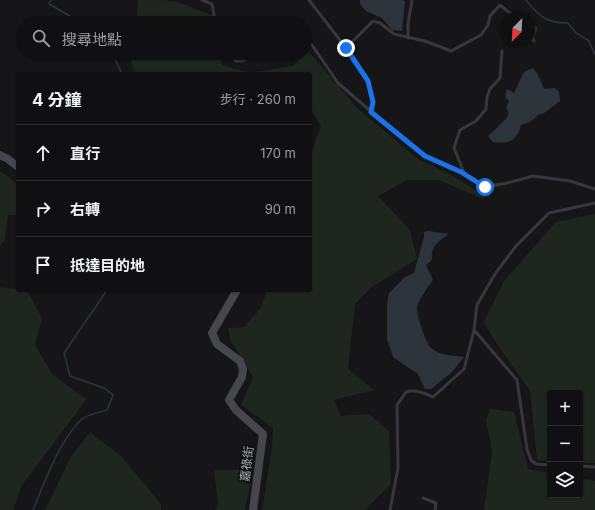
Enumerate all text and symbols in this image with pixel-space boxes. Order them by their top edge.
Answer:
north arrow [499,12,535,48]
search box [16,16,312,60]
icon: search [30,27,52,49]
text: 搜尋地點 [62,30,122,49]
route end [337,39,355,57]
text: 4 分鐘 [32,90,82,110]
text: 步行 · 260 m [220,91,296,107]
icon: ahead [32,142,54,164]
text: 直行 [70,144,100,163]
text: 170 m [260,145,296,161]
route start [476,178,494,196]
icon: right [32,198,54,220]
text: 右轉 [70,200,100,219]
text: 90 m [265,201,296,217]
icon: arrive [32,254,54,276]
text: 抵達目的地 [70,256,145,275]
map controls [547,390,583,498]
button: + [547,390,583,426]
button: − [547,426,583,462]
street label: 嘉祿街 [237,445,256,483]
button: layers [547,462,583,498]

